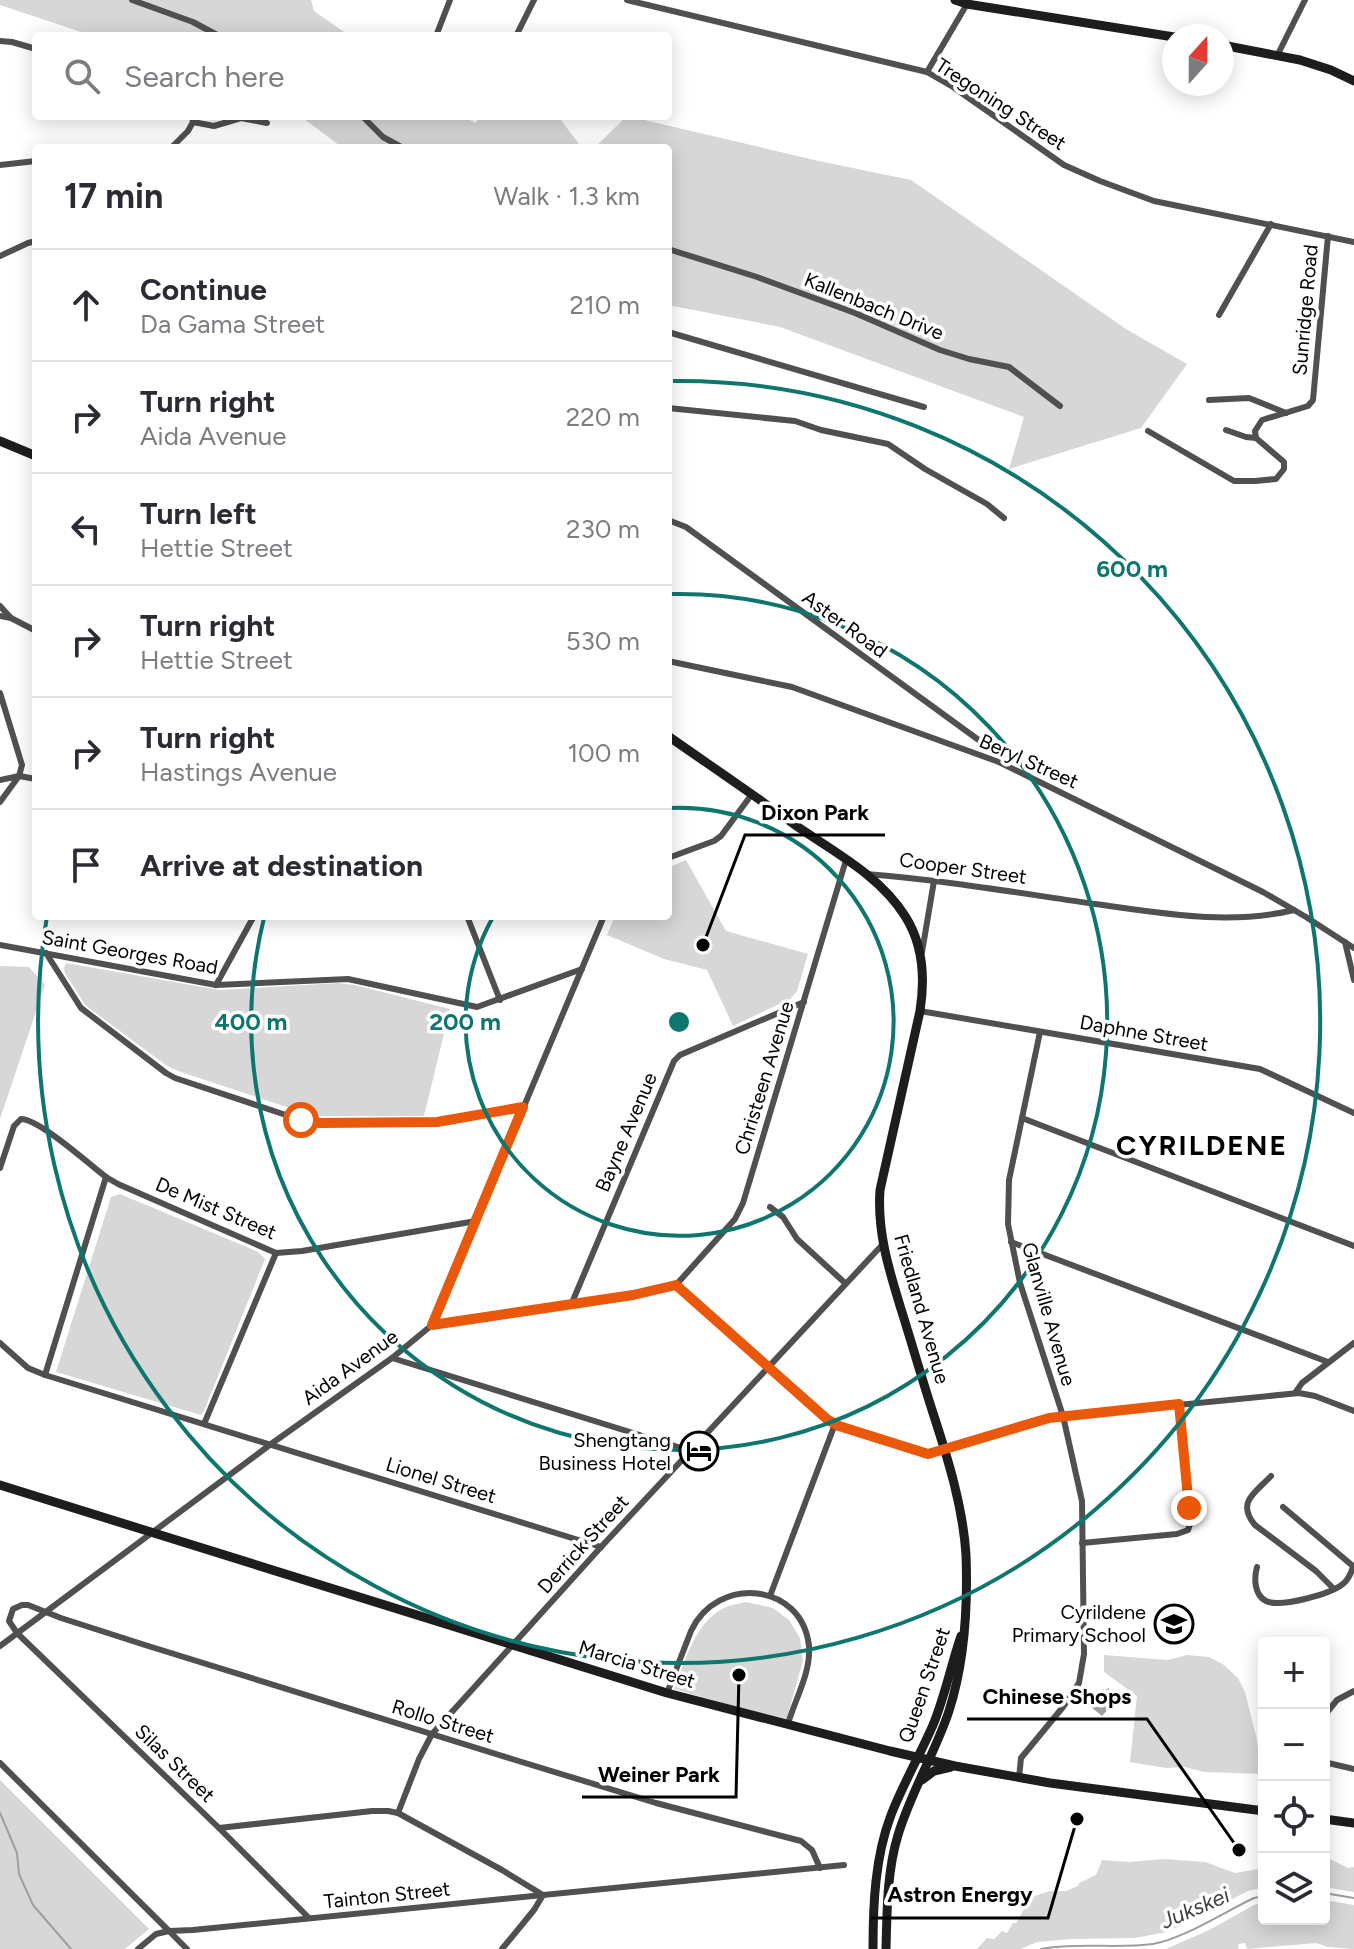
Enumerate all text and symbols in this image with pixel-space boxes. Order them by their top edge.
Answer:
north arrow [1162,24,1234,96]
search box [32,32,672,120]
street label: Tregoning Street [931,53,1071,155]
icon: search [60,54,104,98]
text: Search here [124,58,284,95]
text: 17 min [64,176,163,217]
text: Walk · 1.3 km [494,180,640,212]
street label: Sunridge Road [1287,244,1323,376]
street label: Kallenbach Drive [801,267,947,345]
text: Continue [140,271,267,308]
icon: ahead [64,283,108,327]
text: 210 m [570,289,640,321]
text: Da Gama Street [140,308,325,340]
text: Turn right [140,383,275,420]
icon: right [64,395,108,439]
text: 220 m [566,401,640,433]
text: Aida Avenue [140,420,286,452]
text: Turn left [140,495,257,532]
icon: left [64,507,108,551]
text: 230 m [566,513,640,545]
text: Hettie Street [140,532,293,564]
text: 600 m [1096,554,1168,583]
street label: Aster Road [798,585,892,663]
text: Turn right [140,607,275,644]
icon: right [64,619,108,663]
text: 530 m [566,625,640,657]
text: Hettie Street [140,644,293,676]
text: Turn right [140,719,275,756]
street label: Beryl Street [976,729,1082,793]
icon: right [64,731,108,775]
text: 100 m [567,737,640,769]
text: Hastings Avenue [140,756,337,788]
callout: Dixon Park [745,789,885,835]
text: Dixon Park [761,799,869,826]
icon: arrive [64,843,108,887]
text: Arrive at destination [140,847,423,884]
street label: Cooper Street [898,847,1028,889]
street label: Saint Georges Road [40,925,220,979]
street label: Christeen Avenue [729,998,799,1158]
text: 400 m [215,1007,287,1036]
text: 200 m [429,1007,501,1036]
centre of rings [665,1008,693,1036]
street label: Daphne Street [1078,1010,1210,1056]
street label: Bayne Avenue [590,1069,662,1195]
route start [283,1102,319,1138]
district label: CYRILDENE [1116,1128,1288,1162]
street label: De Mist Street [152,1172,280,1244]
street label: Friedland Avenue [889,1231,955,1387]
street label: Glanville Avenue [1017,1239,1081,1389]
street label: Aida Avenue [297,1324,403,1410]
place label: Shengtang Business Hotel [539,1428,671,1475]
hotel icon: Shengtang Business Hotel [678,1430,720,1472]
street label: Lionel Street [383,1452,499,1508]
street label: Derrick Street [532,1490,634,1598]
route end [1171,1490,1207,1526]
place label: Cyrildene Primary School [1012,1600,1146,1647]
school or university icon: Cyrildene Primary School [1153,1603,1195,1645]
street label: Queen Street [893,1624,955,1746]
street label: Marcia Street [576,1635,698,1693]
map controls [1258,1637,1330,1925]
button: + [1258,1637,1330,1709]
callout: Chinese Shops [967,1673,1147,1719]
text: Chinese Shops [983,1683,1131,1710]
street label: Rollo Street [389,1694,497,1748]
button: − [1258,1709,1330,1781]
street label: Silas Street [130,1719,220,1807]
callout: Weiner Park [582,1751,736,1797]
text: Weiner Park [598,1761,720,1788]
button: locate [1258,1781,1330,1853]
button: layers [1258,1853,1330,1925]
callout: Astron Energy [871,1872,1048,1918]
street label: Tainton Street [323,1876,451,1914]
text: Astron Energy [887,1881,1033,1908]
water label: Jukskei [1156,1881,1234,1935]

